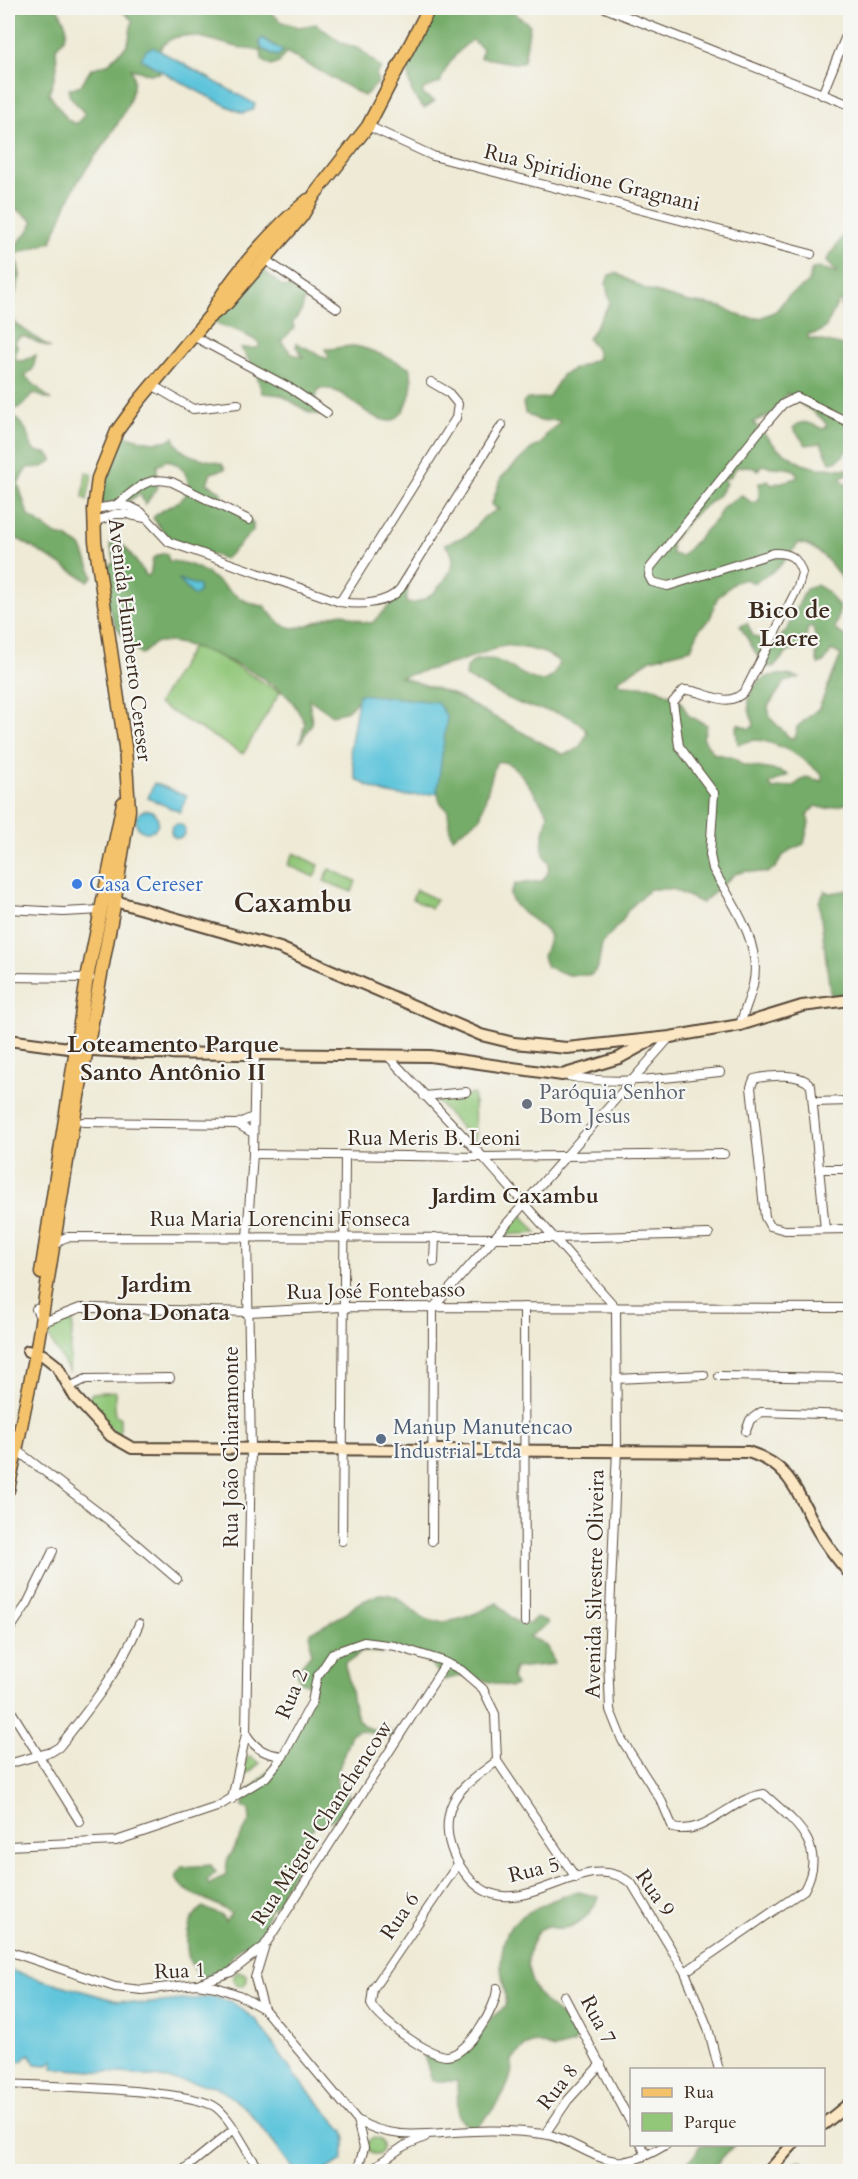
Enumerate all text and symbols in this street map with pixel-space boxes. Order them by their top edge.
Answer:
street label: Rua Spiridione Gragnani [481,137,703,219]
street label: Avenida Humberto Cereser [101,517,159,764]
district label: Bico de Lacre [748,594,830,655]
place label: Casa Cereser [89,870,203,899]
marker: Casa Cereser [70,877,84,891]
district label: Caxambu [234,885,352,922]
district label: Loteamento Parque Santo Antônio II [67,1028,279,1089]
place label: Paróquia Senhor Bom Jesus [539,1078,686,1131]
marker: Paróquia Senhor Bom Jesus [520,1097,534,1111]
street label: Rua Meris B. Leoni [347,1124,521,1153]
district label: Jardim Caxambu [428,1181,599,1211]
street label: Rua Maria Lorencini Fonseca [150,1205,410,1234]
district label: Jardim Dona Donata [82,1268,230,1329]
street label: Rua José Fontebasso [286,1275,466,1307]
street label: Rua João Chiaramonte [217,1346,246,1548]
place label: Manup Manutencao Industrial Ltda [393,1413,573,1466]
marker: Manup Manutencao Industrial Ltda [374,1432,388,1446]
street label: Avenida Silvestre Oliveira [578,1469,612,1699]
street label: Rua 2 [269,1664,316,1723]
street label: Rua Miguel Chanchencow [245,1715,399,1931]
street label: Rua 5 [505,1850,563,1890]
street label: Rua 9 [628,1864,682,1923]
street label: Rua 6 [374,1887,426,1945]
street label: Rua 1 [154,1956,206,1986]
street label: Rua 7 [573,1990,623,2050]
street label: Rua 8 [531,2058,585,2116]
legend [630,2068,825,2146]
text: Rua [684,2080,714,2105]
text: Parque [684,2110,737,2135]

